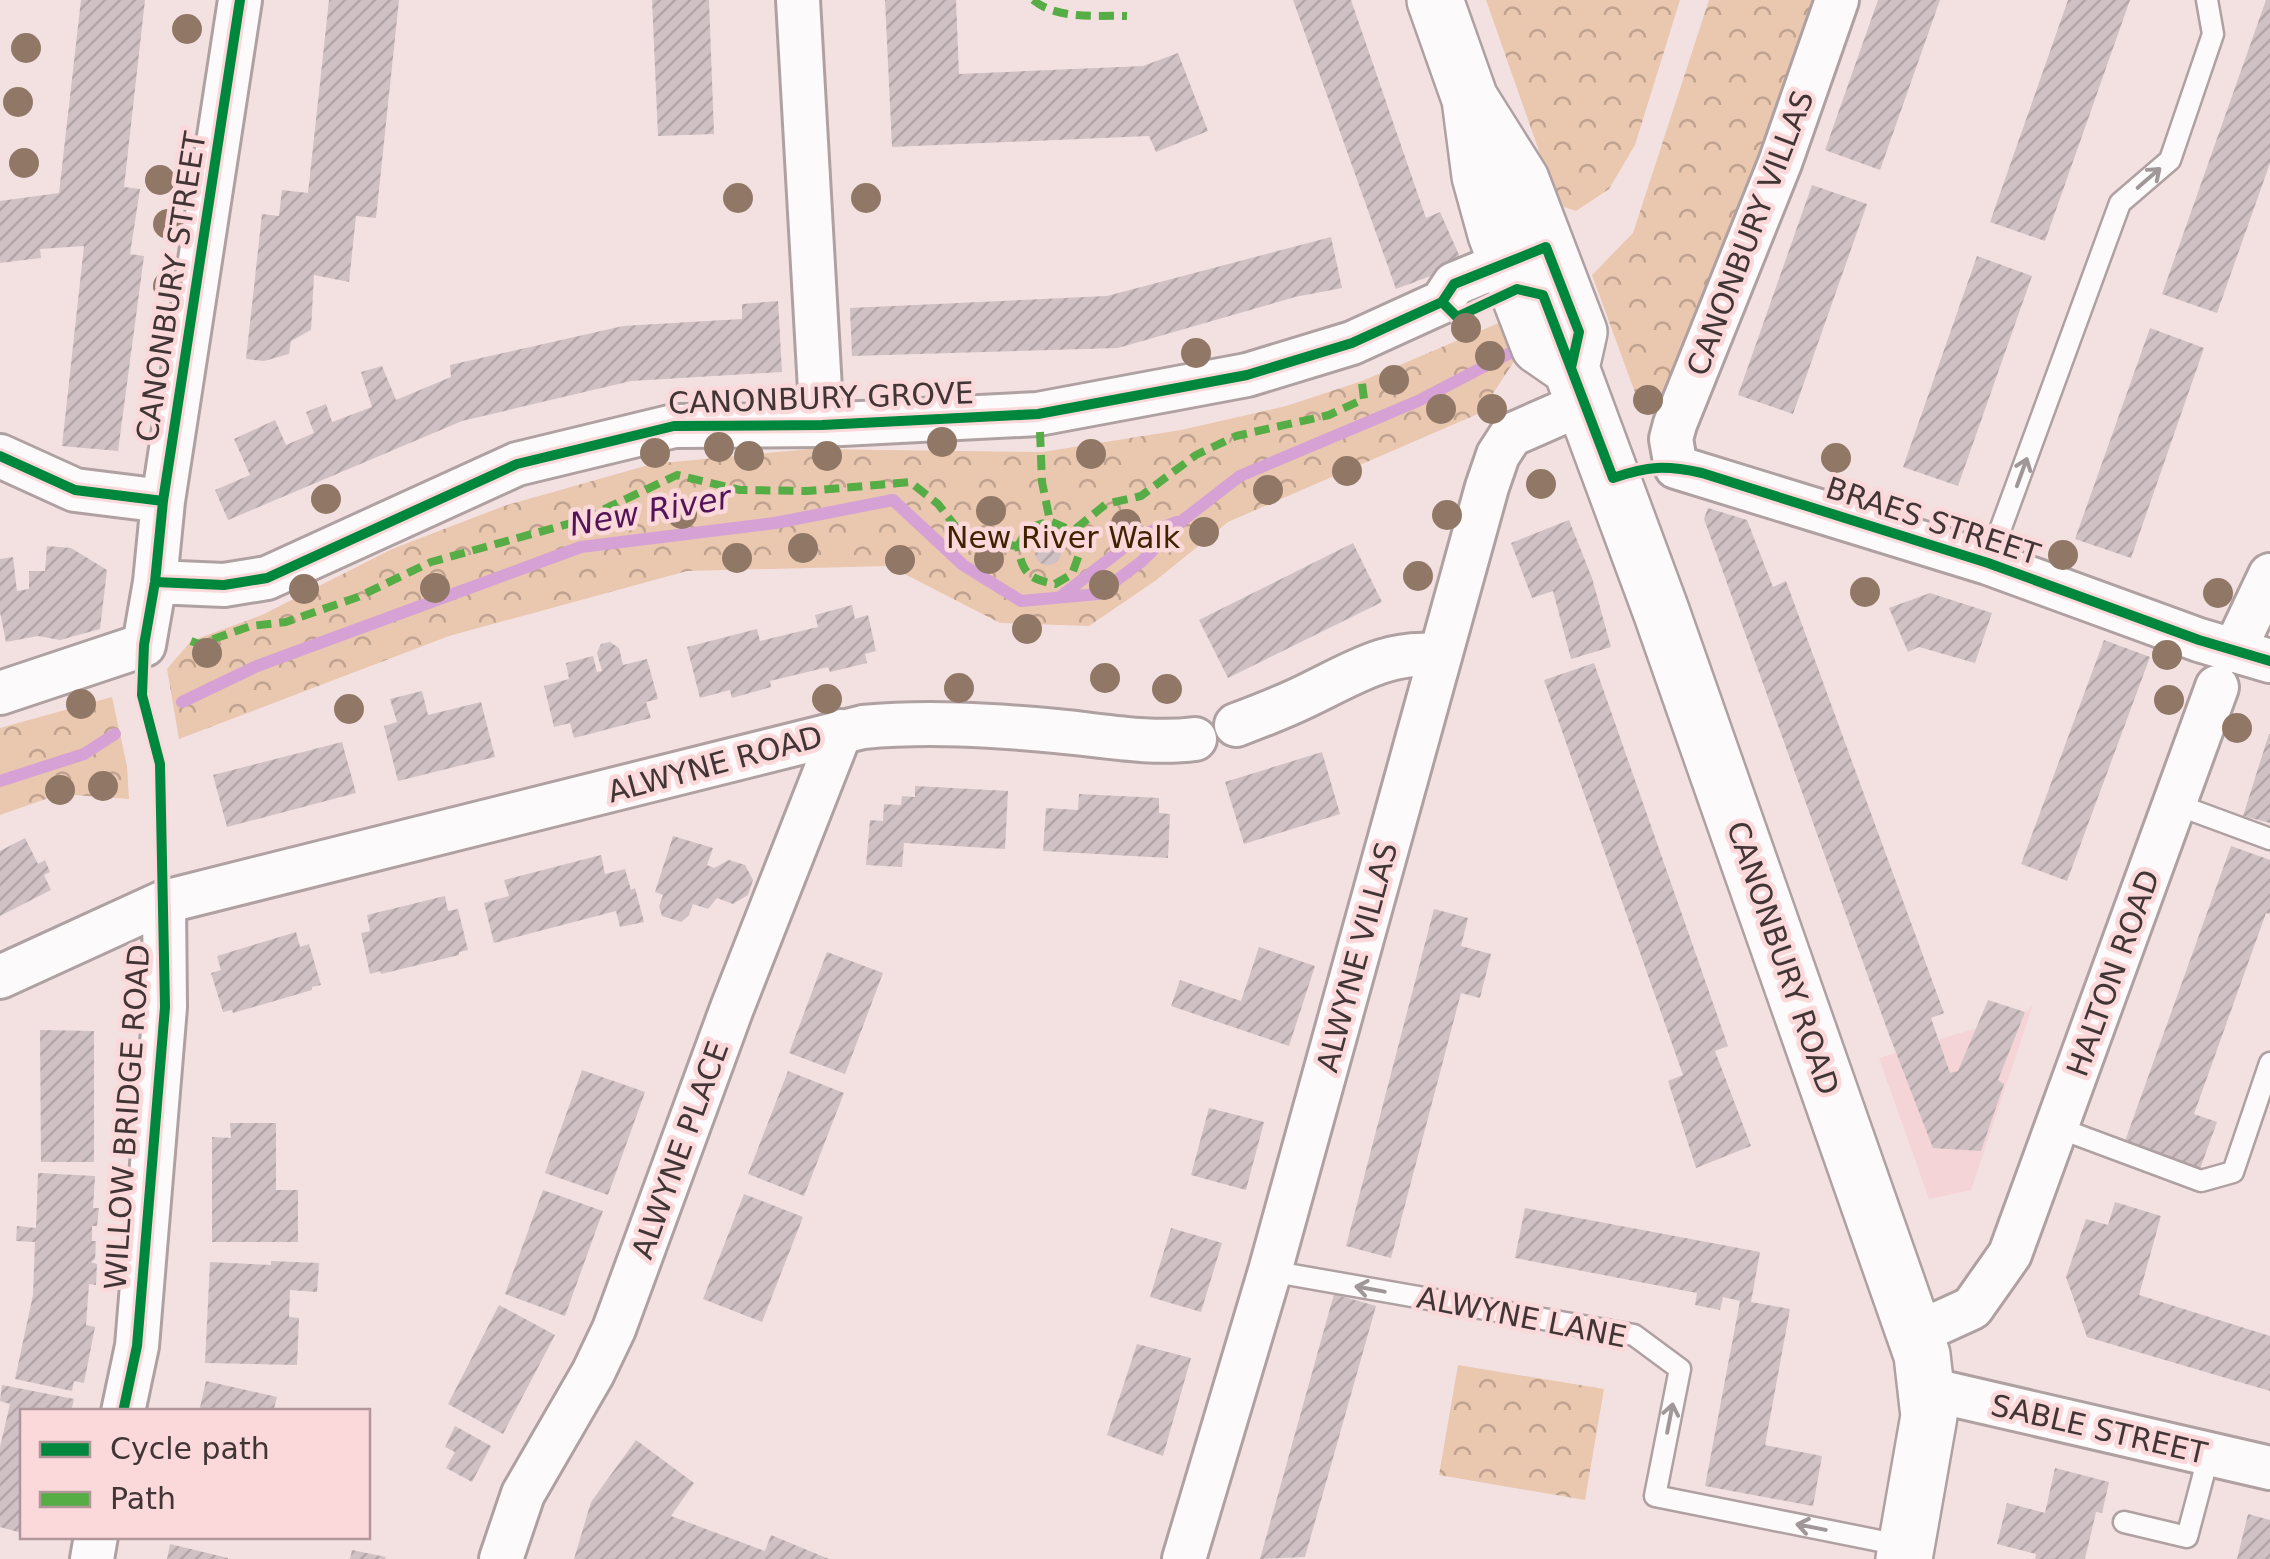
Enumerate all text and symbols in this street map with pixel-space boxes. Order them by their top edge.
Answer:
street label: CANONBURY VILLAS [1679,86,1821,380]
street label: CANONBURY STREET [129,129,213,445]
one-way arrow [2136,166,2161,189]
street label: CANONBURY GROVE [668,375,974,421]
one-way arrow [2014,457,2032,488]
street label: BRAES STREET [1822,470,2045,572]
water label: New River [567,478,735,544]
park label: New River Walk [946,520,1181,555]
street label: ALWYNE ROAD [604,719,826,809]
street label: CANONBURY ROAD [1720,817,1846,1099]
street label: ALWYNE VILLAS [1309,838,1405,1076]
street label: HALTON ROAD [2059,865,2167,1081]
street label: WILLOW BRIDGE ROAD [97,943,157,1291]
street label: ALWYNE PLACE [624,1037,736,1263]
one-way arrow [1354,1279,1387,1298]
street label: ALWYNE LANE [1414,1280,1630,1354]
street label: SABLE STREET [1988,1387,2211,1471]
one-way arrow [1662,1402,1681,1434]
legend [20,1409,370,1539]
text: Cycle path [110,1431,270,1466]
text: Path [110,1481,176,1516]
one-way arrow [1796,1517,1828,1536]

